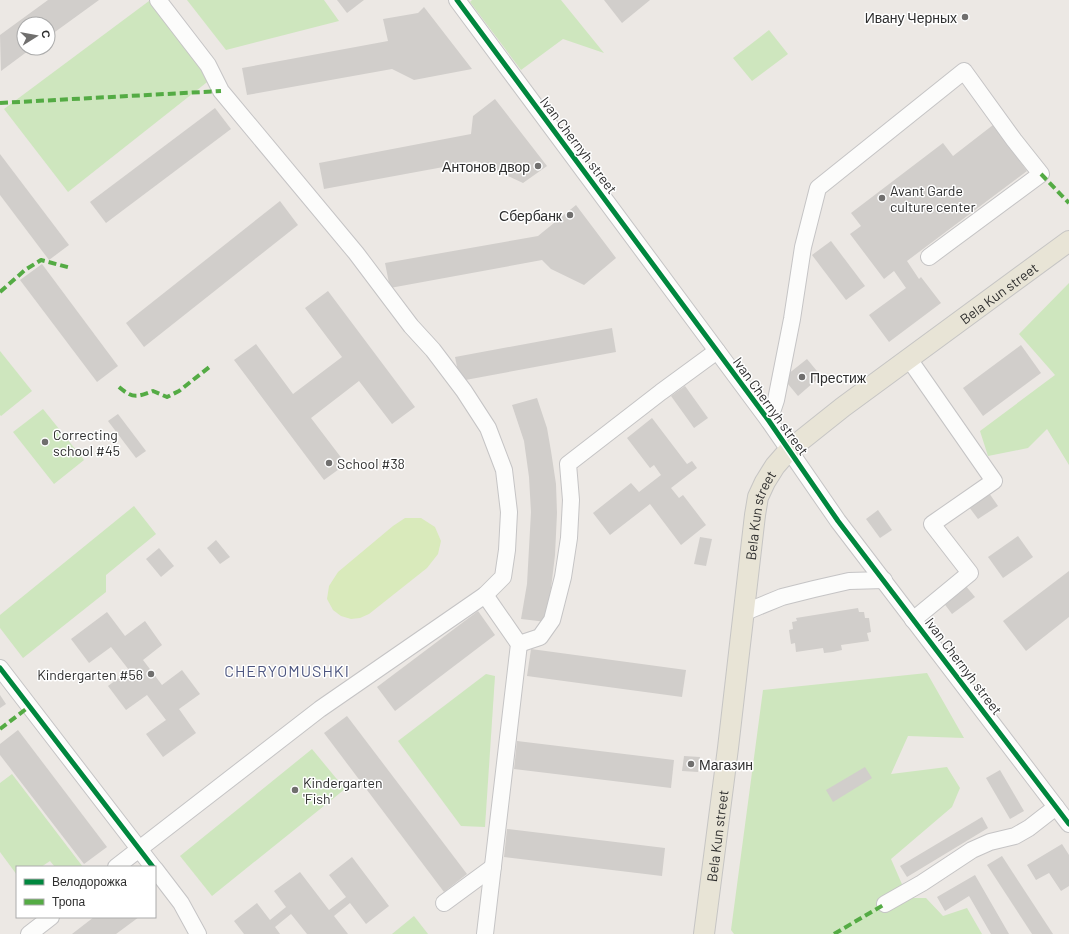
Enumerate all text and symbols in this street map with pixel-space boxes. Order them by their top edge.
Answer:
place label: Ивану Черных [865,9,957,26]
marker: Ивану Черных [960,12,970,22]
north arrow [16,16,56,56]
text: С [39,29,53,39]
street label: Ivan Chernyh street [537,93,621,197]
place label: Антонов двор [442,158,530,175]
marker: Антонов двор [533,161,543,171]
place label: Avant Garde culture center [890,182,976,215]
marker: Avant Garde culture center [877,193,887,203]
place label: Сбербанк [499,207,563,224]
marker: Сбербанк [565,210,575,220]
street label: Bela Kun street [956,258,1041,327]
street label: Ivan Chernyh street [730,354,812,458]
place label: Престиж [810,369,867,386]
marker: Престиж [797,372,807,382]
place label: Correcting school #45 [53,426,120,459]
marker: Correcting school #45 [40,437,50,447]
place label: School #38 [337,455,405,472]
marker: School #38 [324,458,334,468]
street label: Bela Kun street [741,467,779,561]
street label: Ivan Chernyh street [922,614,1006,718]
district label: CHERYOMUSHKI [224,661,350,680]
place label: Kindergarten #56 [37,666,143,683]
marker: Kindergarten #56 [146,669,156,679]
place label: Магазин [699,756,753,773]
marker: Магазин [686,759,696,769]
place label: Kindergarten 'Fish' [303,774,382,807]
marker: Kindergarten 'Fish' [290,785,300,795]
street label: Bela Kun street [702,789,731,883]
legend [16,866,156,918]
text: Велодорожка [52,874,127,889]
text: Тропа [52,894,86,909]

